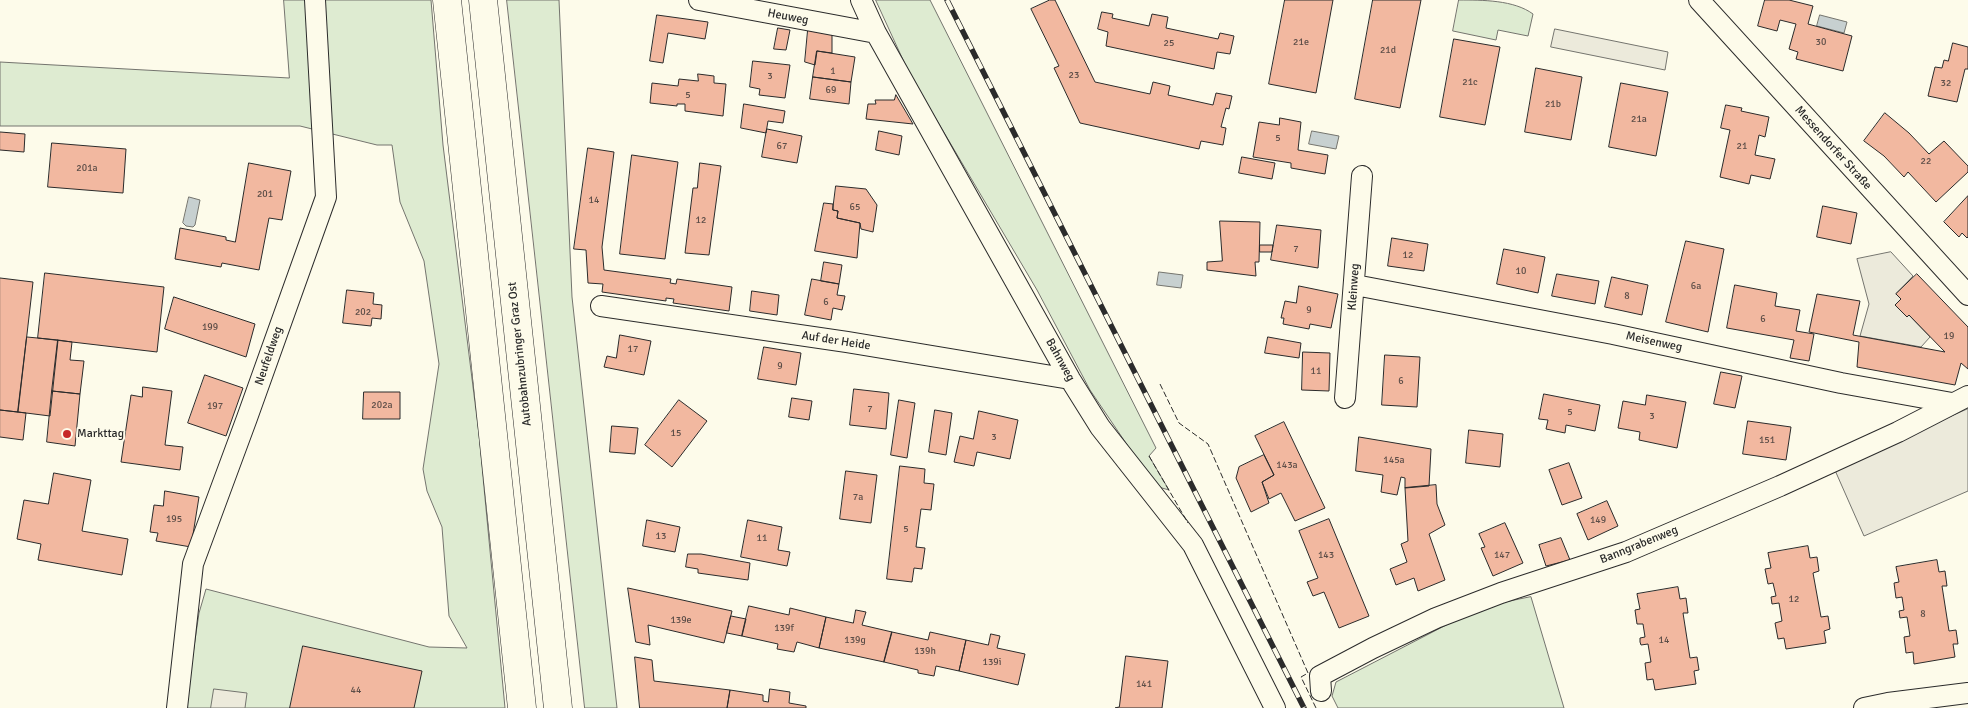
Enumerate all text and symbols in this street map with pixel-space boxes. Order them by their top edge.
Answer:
street label: Heuweg [766,6,810,28]
house number: 21e [1293,36,1309,48]
house number: 30 [1816,36,1826,48]
house number: 25 [1164,37,1174,49]
house number: 21d [1380,44,1396,56]
house number: 1 [830,65,836,77]
house number: 23 [1069,69,1079,81]
house number: 3 [767,70,773,82]
house number: 21c [1462,76,1478,88]
house number: 32 [1941,77,1951,89]
house number: 69 [826,84,836,96]
house number: 5 [685,89,691,101]
house number: 21b [1545,98,1561,110]
street label: Messendorfer Straße [1792,103,1874,193]
house number: 21a [1631,113,1647,125]
house number: 5 [1275,132,1281,144]
house number: 67 [777,140,787,152]
house number: 21 [1737,140,1747,152]
house number: 22 [1921,155,1931,167]
house number: 201a [76,162,98,174]
house number: 201 [257,188,273,200]
house number: 14 [589,194,599,206]
house number: 65 [850,201,860,213]
house number: 12 [696,214,706,226]
house number: 7 [1293,243,1299,255]
house number: 12 [1403,249,1413,261]
street label: Kleinweg [1345,263,1363,311]
house number: 10 [1516,265,1526,277]
house number: 6a [1691,280,1701,292]
street label: Autobahnzubringer Graz Ost [505,281,535,427]
house number: 8 [1624,290,1630,302]
house number: 6 [823,296,829,308]
house number: 9 [1306,304,1312,316]
house number: 202 [355,306,371,318]
house number: 6 [1760,313,1766,325]
house number: 199 [202,321,218,333]
street label: Neufeldweg [252,325,286,387]
street label: Auf der Heide [801,328,871,354]
street label: Meisenweg [1624,329,1684,355]
house number: 19 [1944,330,1954,342]
street label: Bahnweg [1042,336,1078,384]
house number: 17 [628,343,638,355]
house number: 9 [777,360,783,372]
house number: 11 [1311,365,1321,377]
house number: 6 [1398,375,1404,387]
house number: 202a [371,399,393,411]
house number: 197 [207,400,223,412]
house number: 7 [867,403,873,415]
house number: 5 [1567,406,1573,418]
house number: 3 [1649,410,1655,422]
place label: Markttag [77,427,124,441]
house number: 15 [671,427,681,439]
marker: Markttag [61,428,73,440]
house number: 3 [991,431,997,443]
house number: 151 [1759,434,1775,446]
house number: 145a [1383,454,1405,466]
house number: 143a [1276,459,1298,471]
house number: 7a [853,491,863,503]
house number: 195 [166,513,182,525]
house number: 149 [1590,514,1606,526]
house number: 5 [903,523,909,535]
street label: Banngrabenweg [1598,523,1680,567]
house number: 13 [656,530,666,542]
house number: 11 [757,532,767,544]
house number: 143 [1318,549,1334,561]
house number: 147 [1494,549,1510,561]
house number: 12 [1789,593,1799,605]
house number: 8 [1920,608,1926,620]
house number: 139e [670,614,692,626]
house number: 139f [774,622,794,634]
house number: 139g [844,634,866,646]
house number: 14 [1659,634,1669,646]
house number: 139h [914,645,936,657]
house number: 139i [983,656,1001,668]
house number: 141 [1136,678,1152,690]
house number: 44 [351,684,361,696]

